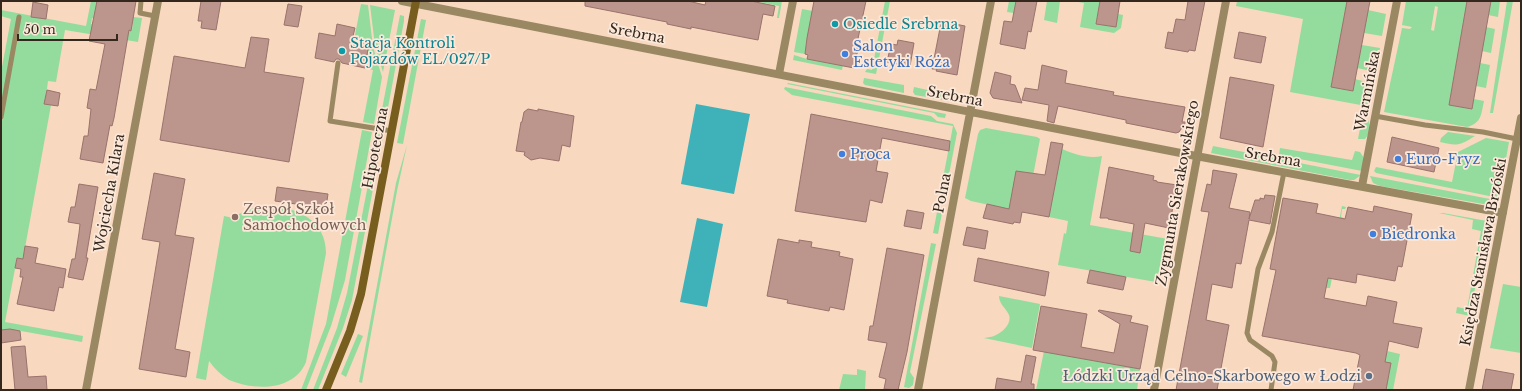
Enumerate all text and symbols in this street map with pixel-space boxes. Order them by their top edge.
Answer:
place label: Osiedle Srebrna [843,15,958,33]
scale bar [18,16,117,42]
street label: Srebrna [607,19,667,47]
marker: Osiedle Srebrna [830,19,840,29]
text: 50 m [24,22,56,37]
place label: Stacja Kontroli Pojazdów EL/027/P [350,34,491,68]
place label: Salon Estetyki Róża [853,37,950,71]
marker: Stacja Kontroli Pojazdów EL/027/P [337,46,347,56]
marker: Salon Estetyki Róża [840,49,850,59]
street label: Warmińska [1350,49,1384,134]
street label: Srebrna [925,82,985,110]
street label: Zygmunta Sierakowskiego [1152,99,1202,287]
street label: Hipoteczna [358,106,392,190]
street label: Wojciecha Kilara [90,132,128,255]
street label: Srebrna [1243,143,1303,171]
place label: Proca [850,145,891,163]
marker: Proca [837,149,847,159]
place label: Euro-Fryz [1406,150,1480,168]
marker: Euro-Fryz [1393,154,1403,164]
street label: Księdza Stanisława Brzóski [1456,156,1510,348]
street label: Polna [929,171,955,215]
place label: Zespół Szkół Samochodowych [243,200,367,234]
marker: Zespół Szkół Samochodowych [230,212,240,222]
place label: Biedronka [1381,225,1456,243]
marker: Biedronka [1368,229,1378,239]
place label: Łódzki Urząd Celno-Skarbowego w Łodzi [1063,367,1361,385]
marker: Łódzki Urząd Celno-Skarbowego w Łodzi [1364,371,1374,381]

